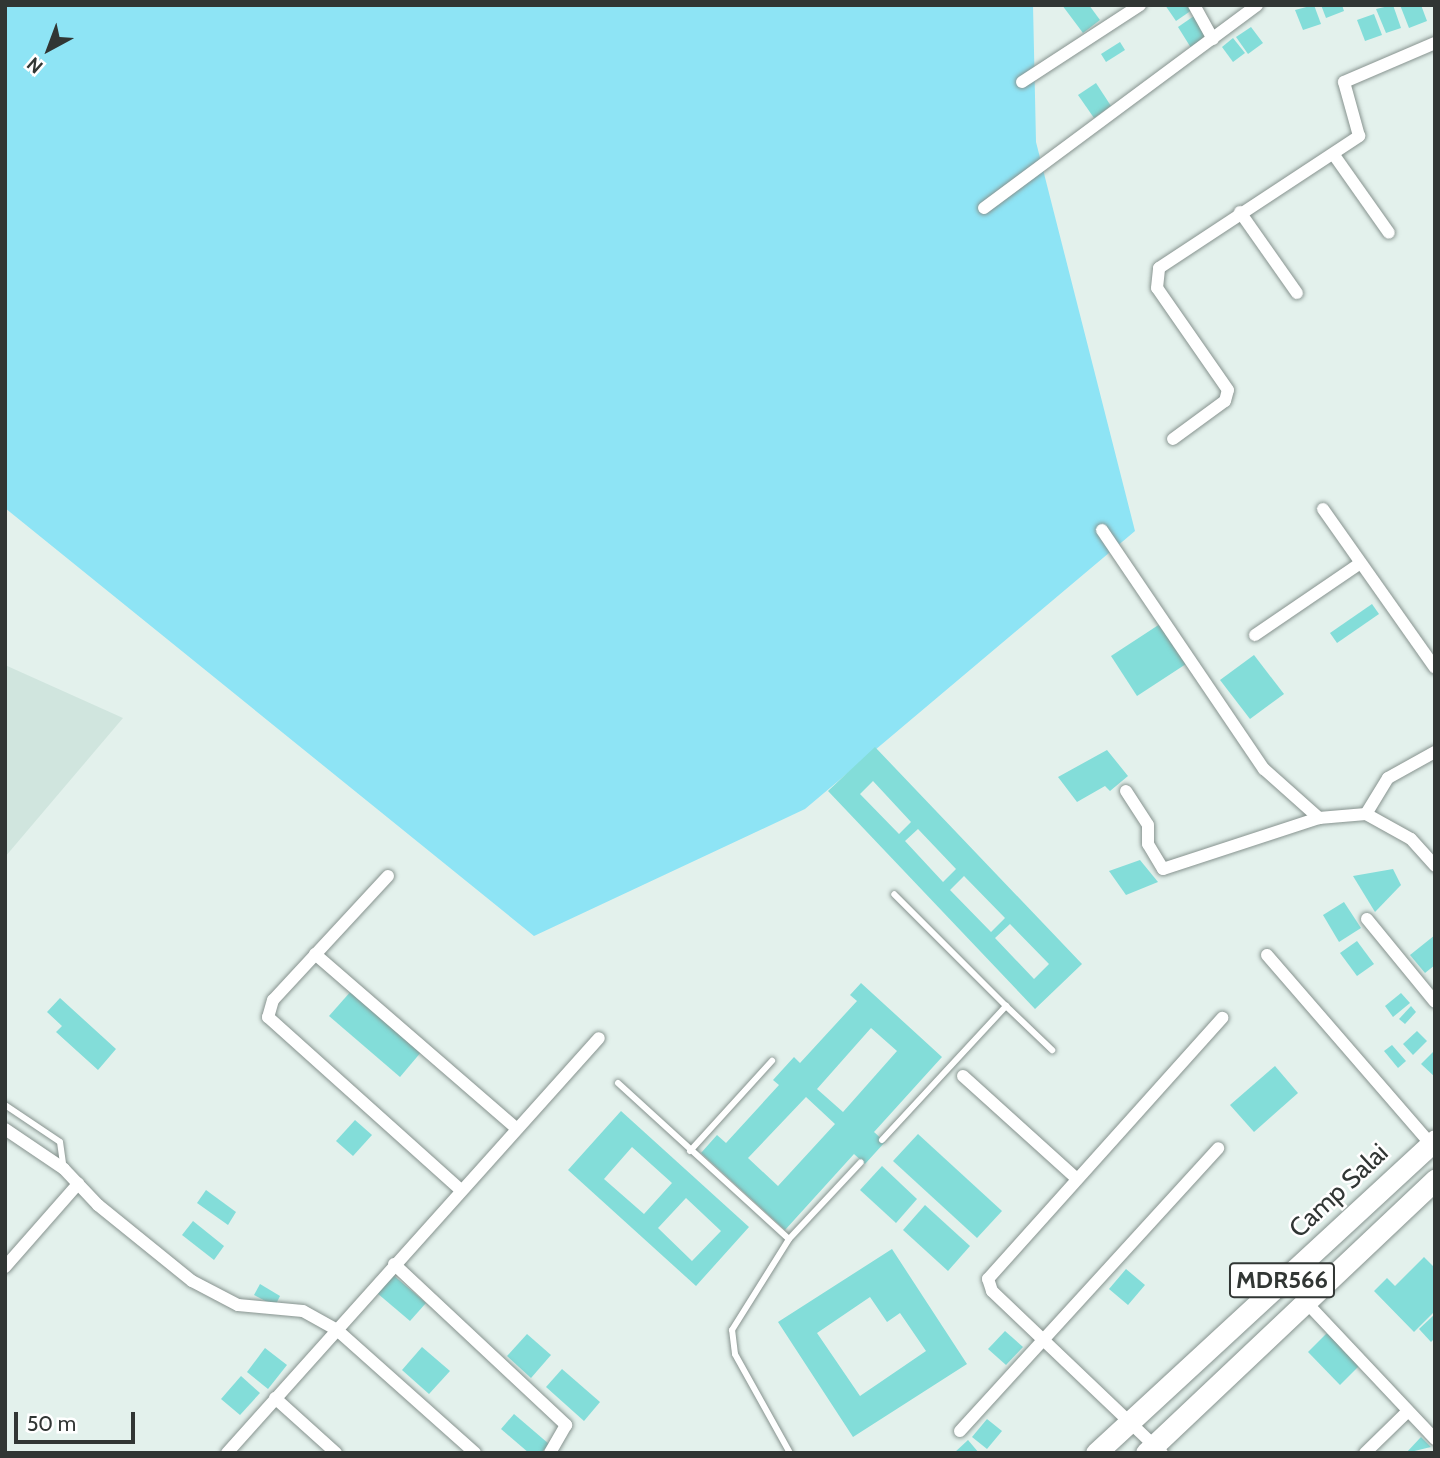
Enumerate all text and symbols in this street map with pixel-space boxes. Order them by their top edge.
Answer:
north arrow [14,14,84,84]
text: N [22,52,48,78]
street label: Camp Salai [1283,1138,1395,1244]
road number: MDR566 [1228,1260,1336,1300]
scale bar [18,1398,138,1442]
text: 50 m [27,1411,76,1436]

